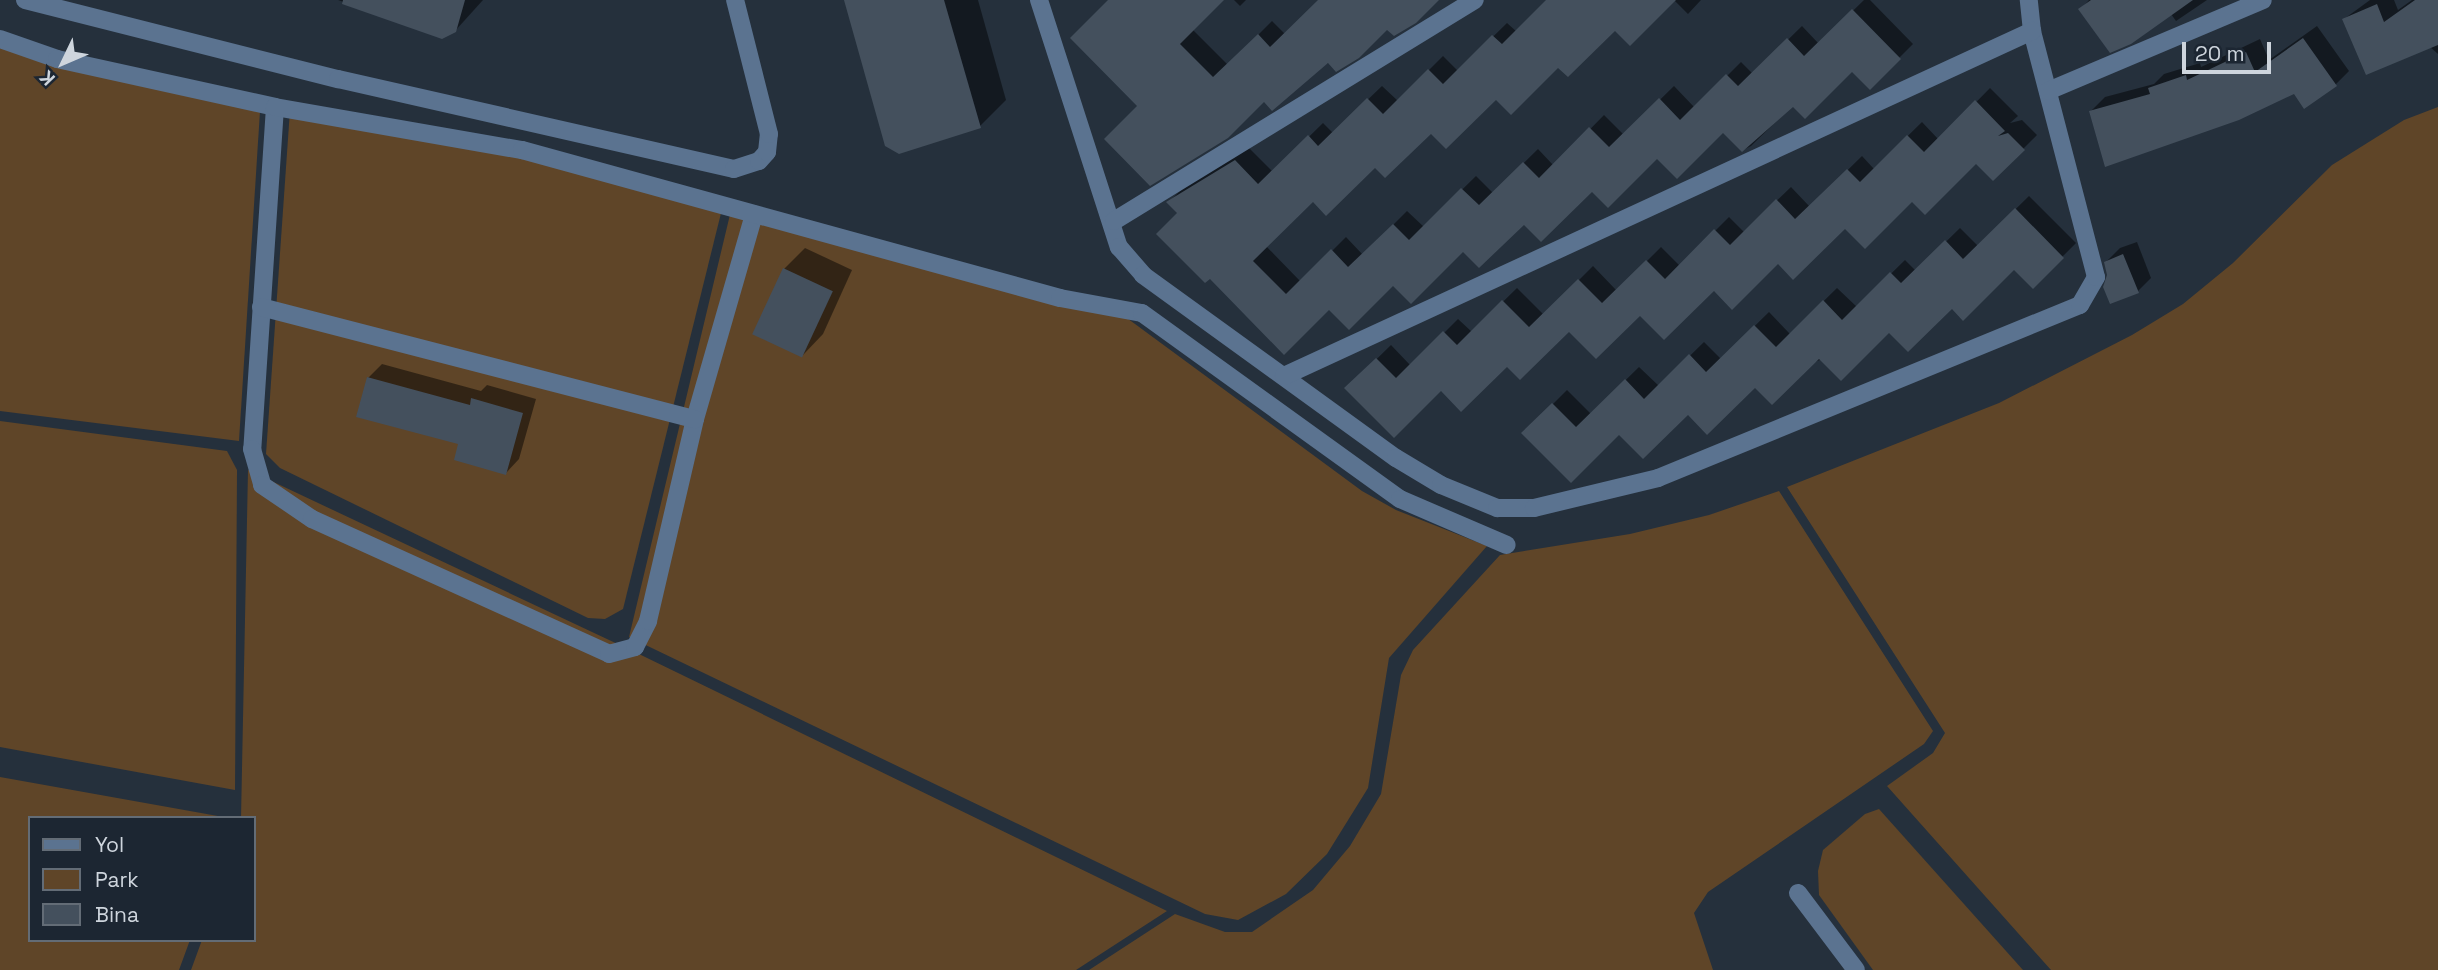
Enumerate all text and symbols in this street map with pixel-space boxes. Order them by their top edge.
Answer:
north arrow [28,28,98,98]
scale bar [2186,28,2275,72]
text: 20 m [2195,40,2245,67]
text: K [34,65,61,91]
legend [28,816,256,942]
text: Yol [95,831,124,858]
text: Park [95,866,139,893]
text: Bina [95,901,139,928]

